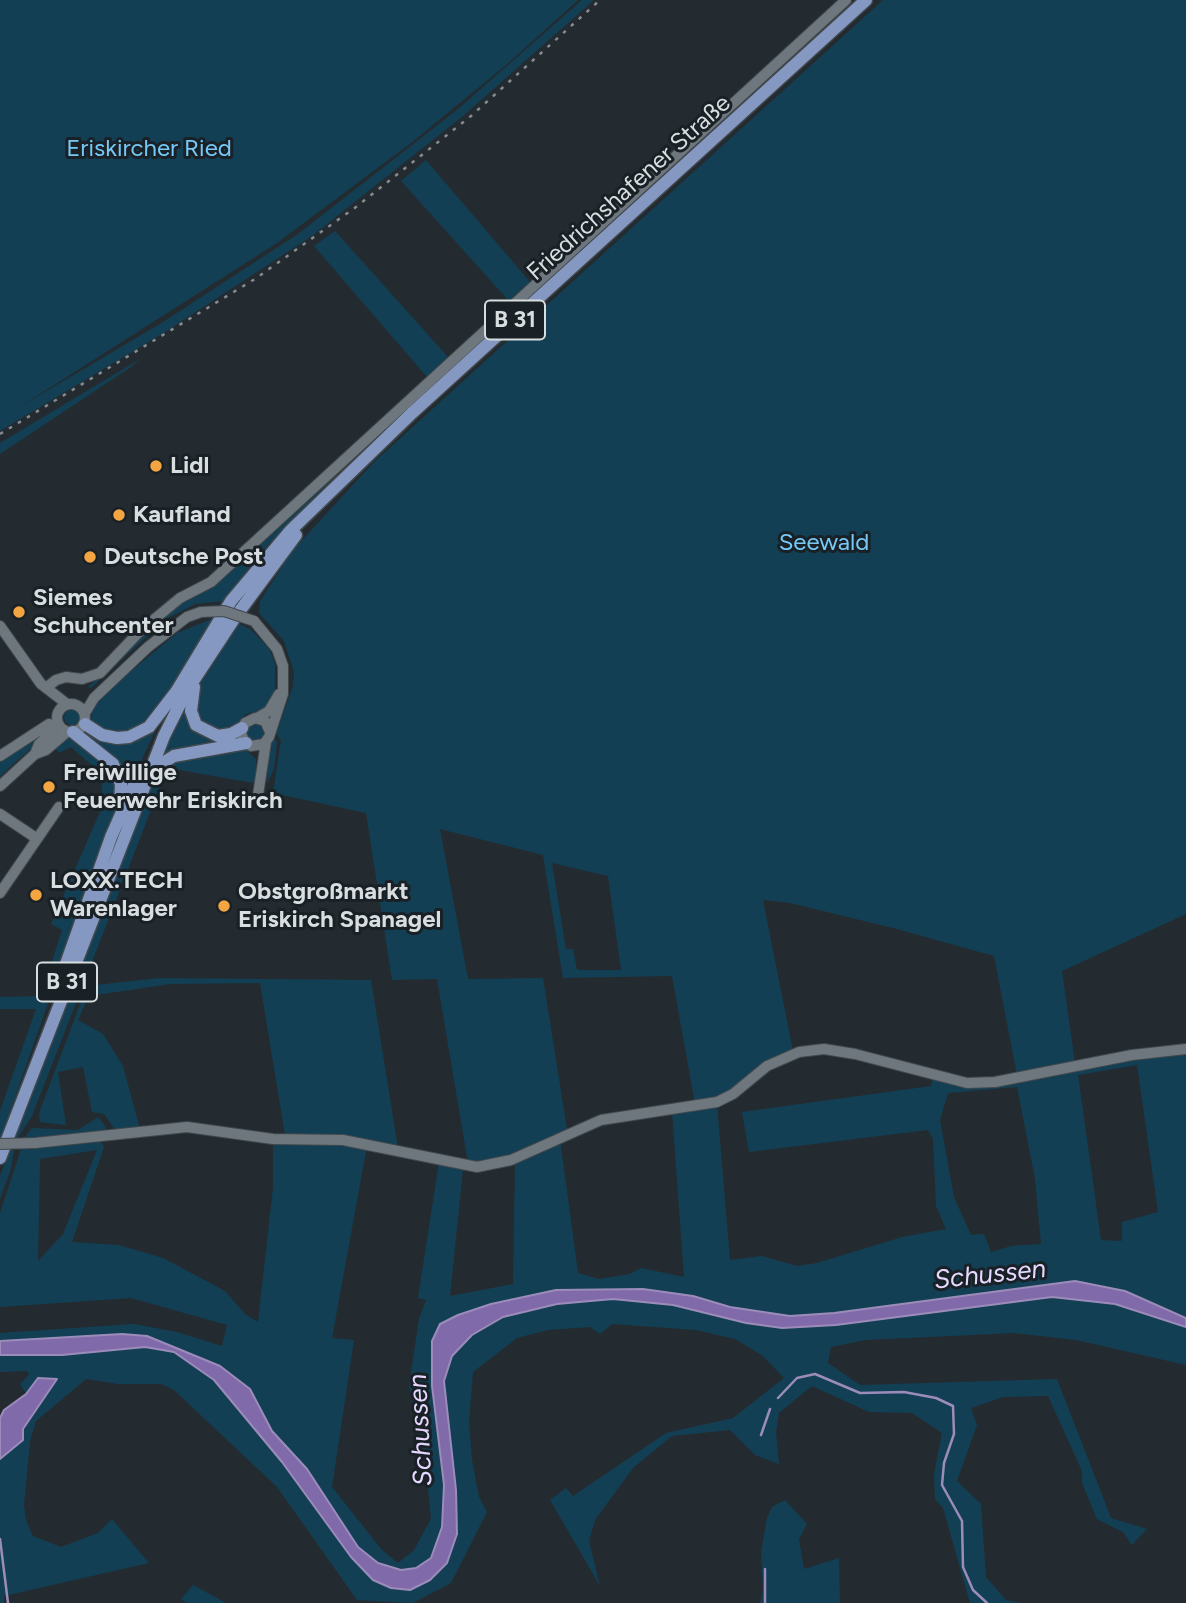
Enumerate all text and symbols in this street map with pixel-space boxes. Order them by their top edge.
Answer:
street label: Friedrichshafener Straße [521,89,737,287]
park label: Eriskircher Ried [66,135,232,163]
road number: B 31 [485,300,545,340]
place label: Lidl [170,452,209,480]
marker: Lidl [148,458,164,474]
place label: Kaufland [133,501,231,529]
marker: Kaufland [111,507,127,523]
park label: Seewald [779,529,869,557]
place label: Deutsche Post [104,543,263,571]
marker: Deutsche Post [82,549,98,565]
place label: Siemes Schuhcenter [33,584,174,640]
marker: Siemes Schuhcenter [11,604,27,620]
place label: Freiwillige Feuerwehr Eriskirch [63,759,283,815]
marker: Freiwillige Feuerwehr Eriskirch [41,779,57,795]
place label: LOXX.TECH Warenlager [50,867,184,923]
place label: Obstgroßmarkt Eriskirch Spanagel [238,878,441,934]
marker: LOXX.TECH Warenlager [28,887,44,903]
marker: Obstgroßmarkt Eriskirch Spanagel [216,898,232,914]
road number: B 31 [37,962,97,1001]
water label: Schussen [933,1254,1047,1296]
water label: Schussen [402,1373,440,1487]

